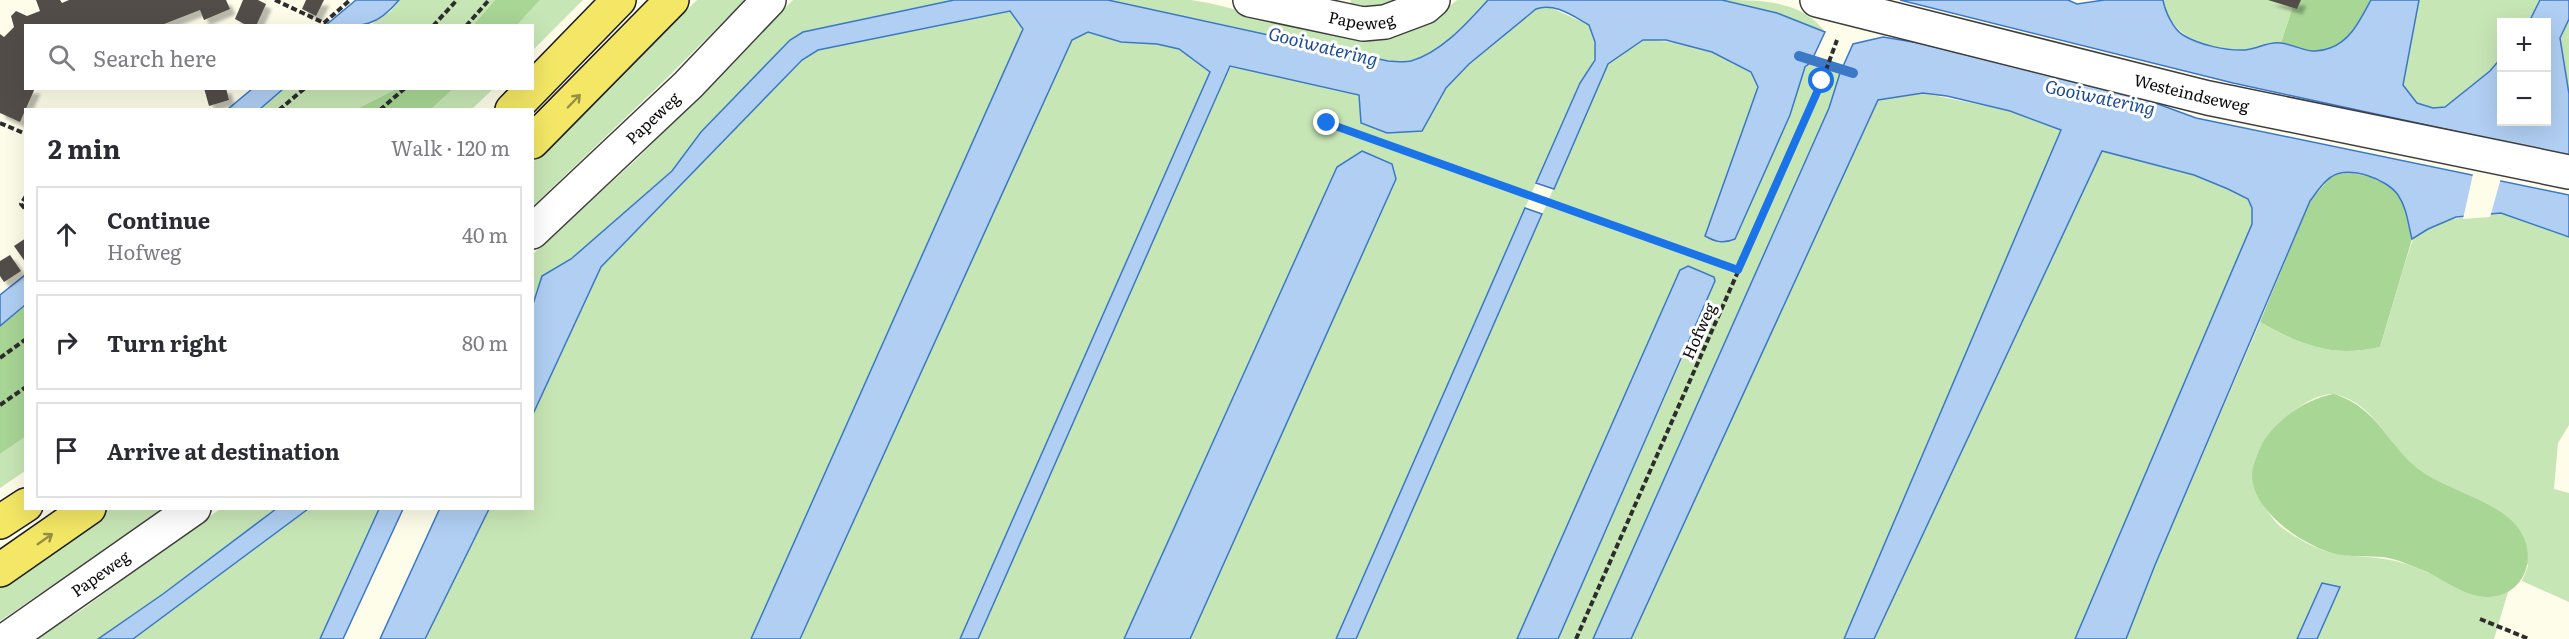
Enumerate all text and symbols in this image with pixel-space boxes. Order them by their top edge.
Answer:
street label: Papeweg [1326,4,1398,35]
map controls [2497,18,2551,126]
button: + [2497,18,2551,72]
water label: Gooiwatering [1266,19,1381,72]
search box [24,24,534,90]
icon: search [45,41,78,74]
text: Search here [93,41,216,74]
route start [1808,67,1834,93]
street label: Westeindseweg [2132,67,2252,117]
water label: Gooiwatering [2043,72,2158,121]
button: − [2497,72,2551,126]
street label: Papeweg [620,86,685,149]
one-way arrow [567,94,582,109]
route end [1313,109,1339,135]
text: 2 min [48,128,121,167]
text: Walk · 120 m [391,132,510,162]
text: Continue [107,203,210,236]
icon: ahead [50,218,83,251]
text: 40 m [462,219,508,249]
text: Hofweg [107,236,181,266]
street label: Hofweg [1675,298,1721,363]
icon: right [50,326,83,359]
text: Turn right [107,326,227,359]
text: 80 m [462,327,508,357]
icon: arrive [50,434,83,467]
text: Arrive at destination [107,434,340,467]
one-way arrow [36,533,52,545]
street label: Papeweg [66,544,134,602]

